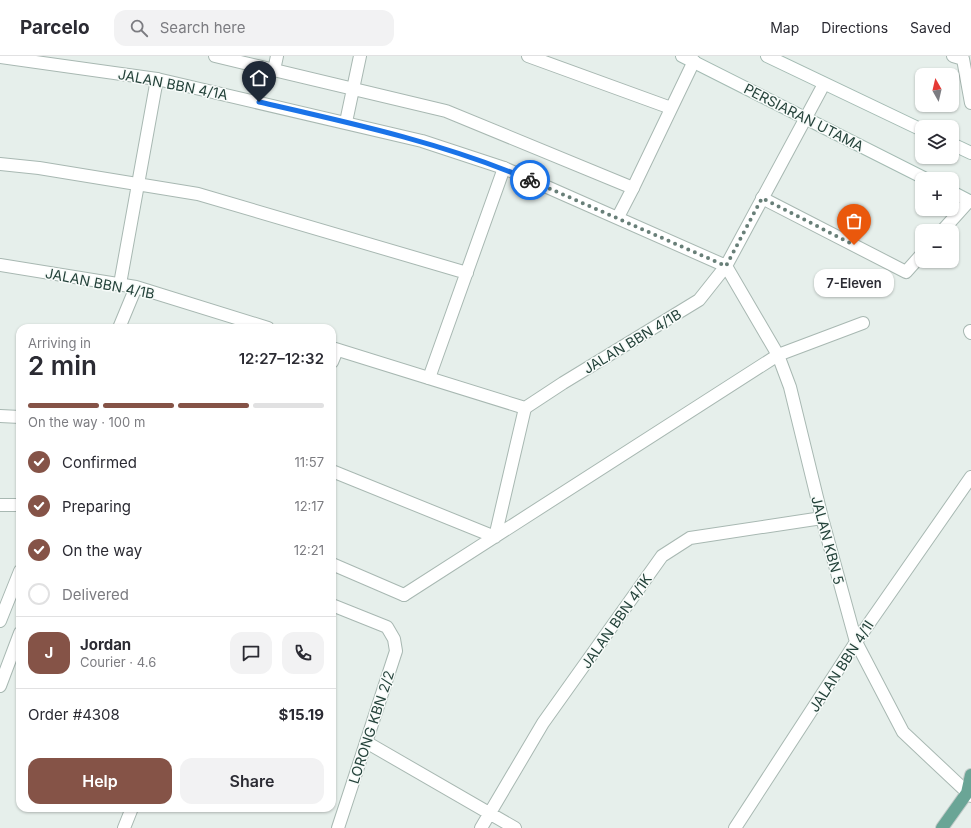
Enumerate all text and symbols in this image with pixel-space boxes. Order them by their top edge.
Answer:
search box [114,10,394,46]
text: Parcelo [20,16,90,39]
icon: search [128,17,150,39]
text: Search here [160,18,245,37]
text: Map [770,19,799,36]
text: Directions [821,19,888,36]
text: Saved [910,19,951,36]
pin [242,61,276,102]
street label: JALAN BBN 4/1A [117,65,230,103]
icon: home [248,67,270,89]
north arrow [915,68,959,112]
map controls [915,68,959,268]
street label: PERSIARAN UTAMA [741,79,867,155]
button: layers [915,120,959,164]
courier [510,160,550,200]
icon: bike [519,169,541,191]
button: + [915,172,959,216]
pin [837,204,871,245]
icon: bag [843,210,865,232]
button: − [915,224,959,268]
street label: JALAN BBN 4/1B [44,264,156,302]
callout: 7-Eleven [814,269,894,297]
text: 7-Eleven [826,275,882,291]
street label: JALAN BBN 4/1B [580,305,684,377]
text: Arriving in [28,335,91,351]
text: 12:27–12:32 [239,349,324,368]
text: 2 min [28,350,97,381]
text: On the way · 100 m [28,414,145,430]
icon: check [28,451,50,473]
text: Confirmed [62,453,137,472]
text: 11:57 [294,454,324,470]
street label: JALAN KBN 5 [808,494,848,586]
icon: check [28,495,50,517]
text: Preparing [62,497,131,516]
text: 12:17 [294,498,324,514]
icon: check [28,539,50,561]
text: On the way [62,541,142,560]
text: 12:21 [294,542,324,558]
street label: JALAN BBN 4/1K [577,570,655,672]
text: Delivered [62,585,129,604]
street label: JALAN BBN 4/1I [805,617,877,715]
button: chat [230,632,272,674]
button: phone [282,632,324,674]
text: Jordan [80,635,131,654]
text: J [45,643,53,662]
text: Courier · 4.6 [80,654,156,670]
street label: LORONG KBN 2/2 [345,668,397,786]
text: Order #4308 [28,705,120,724]
text: $15.19 [279,705,324,724]
button: Help [28,758,172,804]
button: Share [180,758,324,804]

